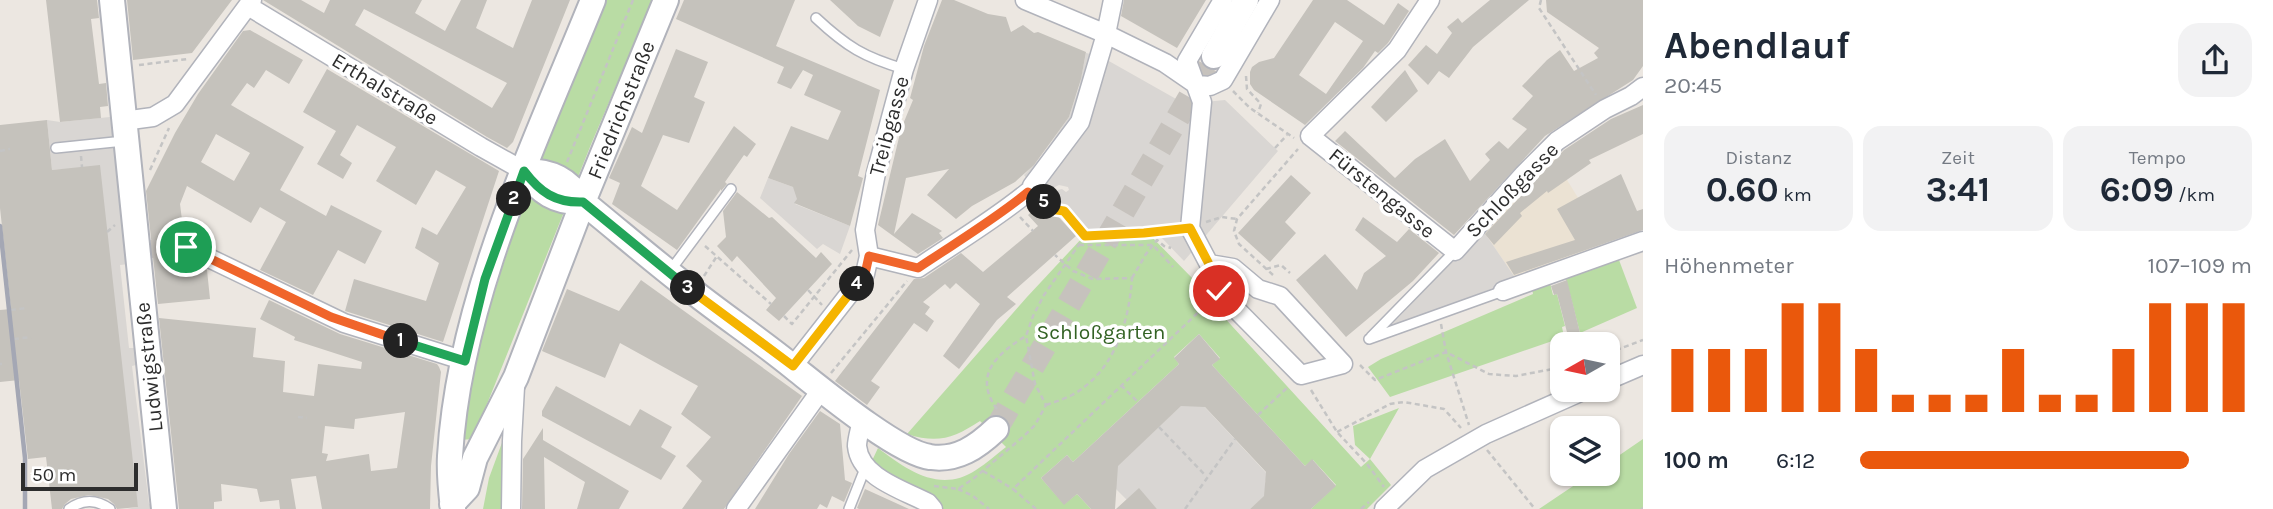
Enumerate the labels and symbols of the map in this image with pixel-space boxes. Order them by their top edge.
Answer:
street label: Friedrichstraße [582,37,660,183]
street label: Erthalstraße [328,48,442,130]
street label: Treibgasse [864,73,914,179]
street label: Schloßgasse [1461,138,1563,242]
street label: Fürstengasse [1324,143,1440,243]
pin: 2 [496,182,532,216]
pin: 5 [1026,184,1062,220]
pin [156,217,216,277]
pin [1189,261,1249,321]
pin: 4 [840,266,874,302]
pin: 3 [670,270,706,306]
street label: Ludwigstraße [130,301,168,433]
park label: Schloßgarten [1037,320,1165,344]
pin: 1 [384,324,418,358]
north arrow [1550,332,1620,402]
scale bar [21,460,138,492]

